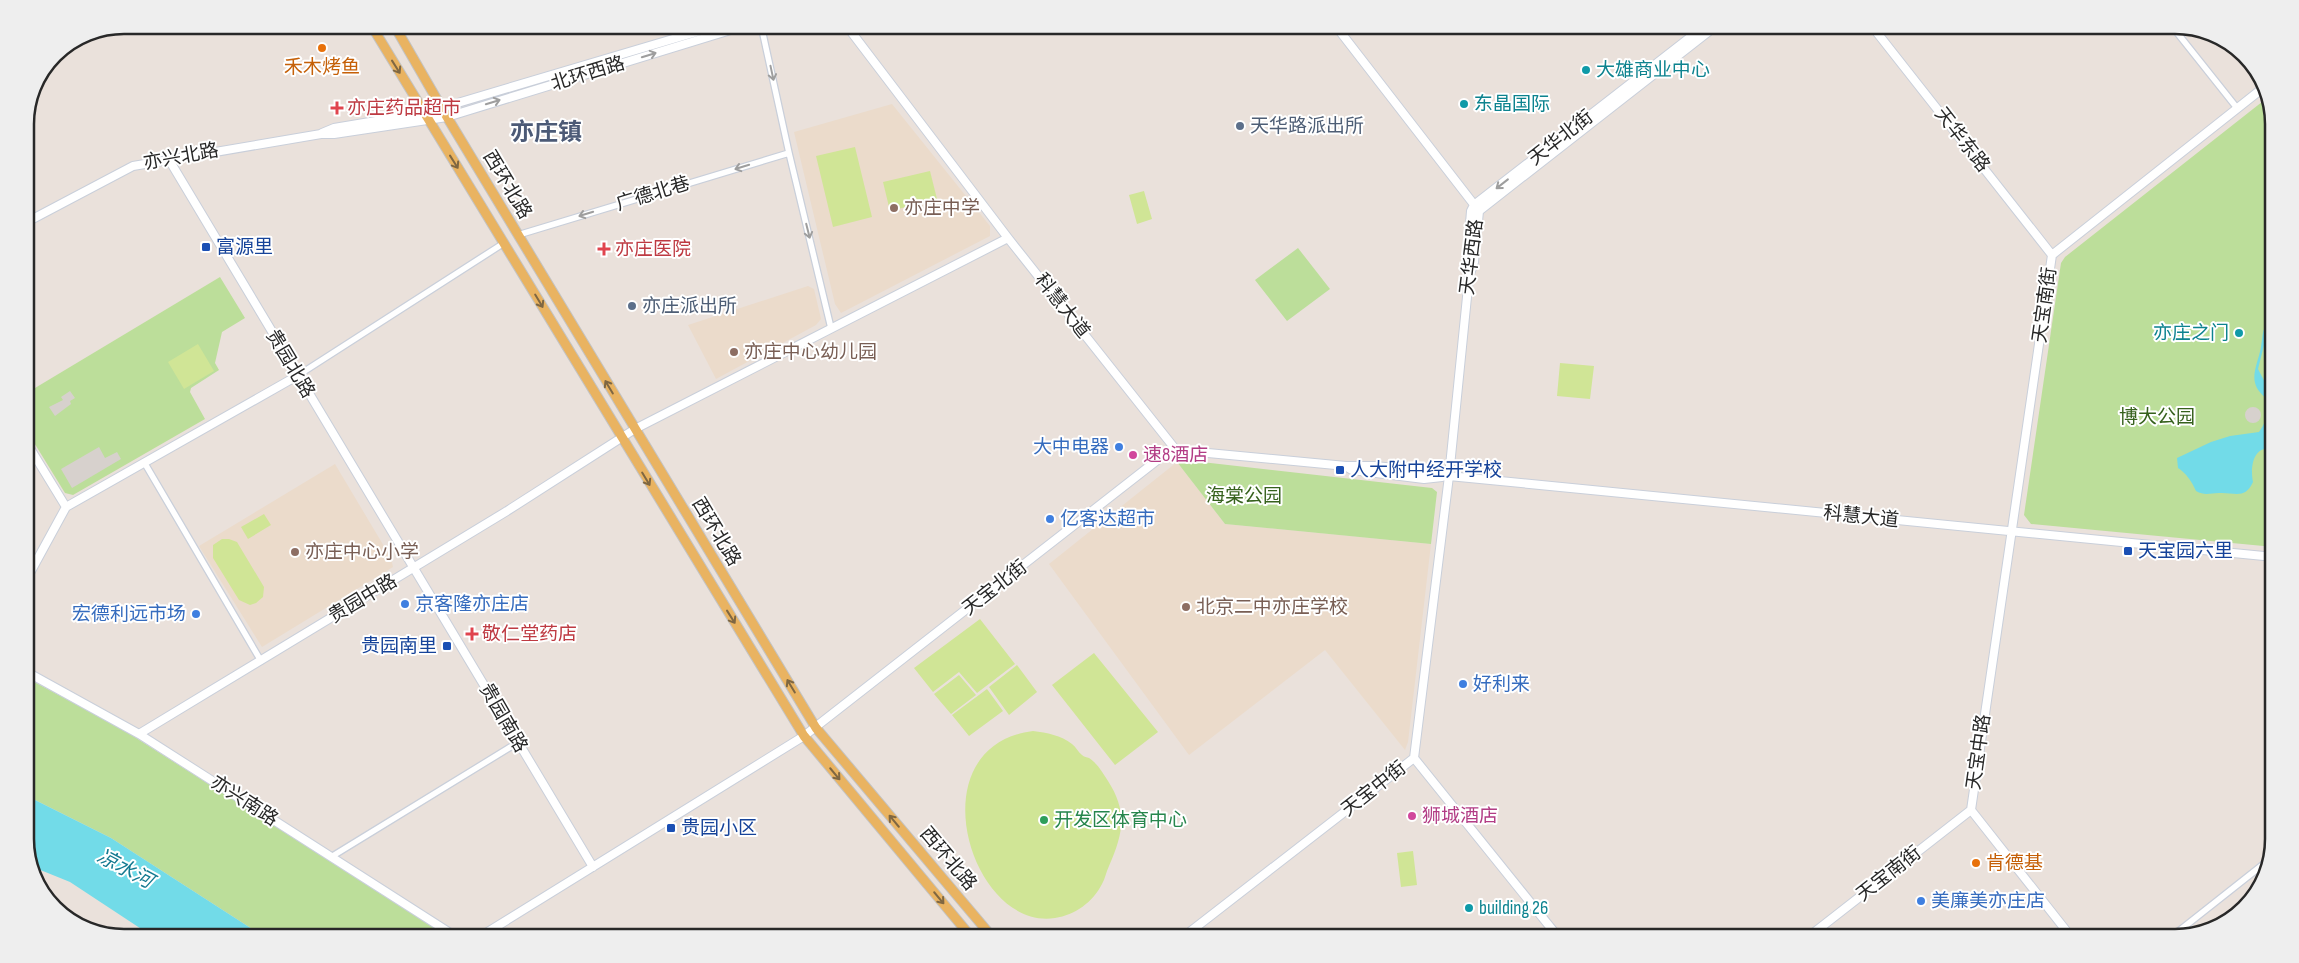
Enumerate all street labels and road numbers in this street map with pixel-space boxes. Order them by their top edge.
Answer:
street label: 北环西路 [548,52,628,96]
street label: 天华东路 [1930,103,1994,177]
street label: 天华北街 [1524,106,1598,170]
street label: 亦兴北路 [142,139,220,175]
street label: 西环北路 [478,146,536,224]
street label: 广德北巷 [613,172,693,216]
street label: 天华西路 [1456,218,1488,296]
street label: 天宝南街 [2028,266,2062,344]
street label: 科慧大道 [1030,269,1094,343]
street label: 贵园北路 [261,325,319,403]
street label: 西环北路 [687,493,745,571]
street label: 科慧大道 [1822,502,1900,532]
street label: 天宝北街 [958,556,1032,620]
street label: 贵园中路 [324,570,402,628]
street label: 贵园南路 [474,679,532,757]
street label: 天宝中路 [1962,713,1996,791]
street label: 天宝中街 [1337,757,1411,821]
street label: 亦兴南路 [206,771,282,831]
street label: 西环北路 [915,822,981,896]
street label: 天宝南街 [1852,842,1926,906]

